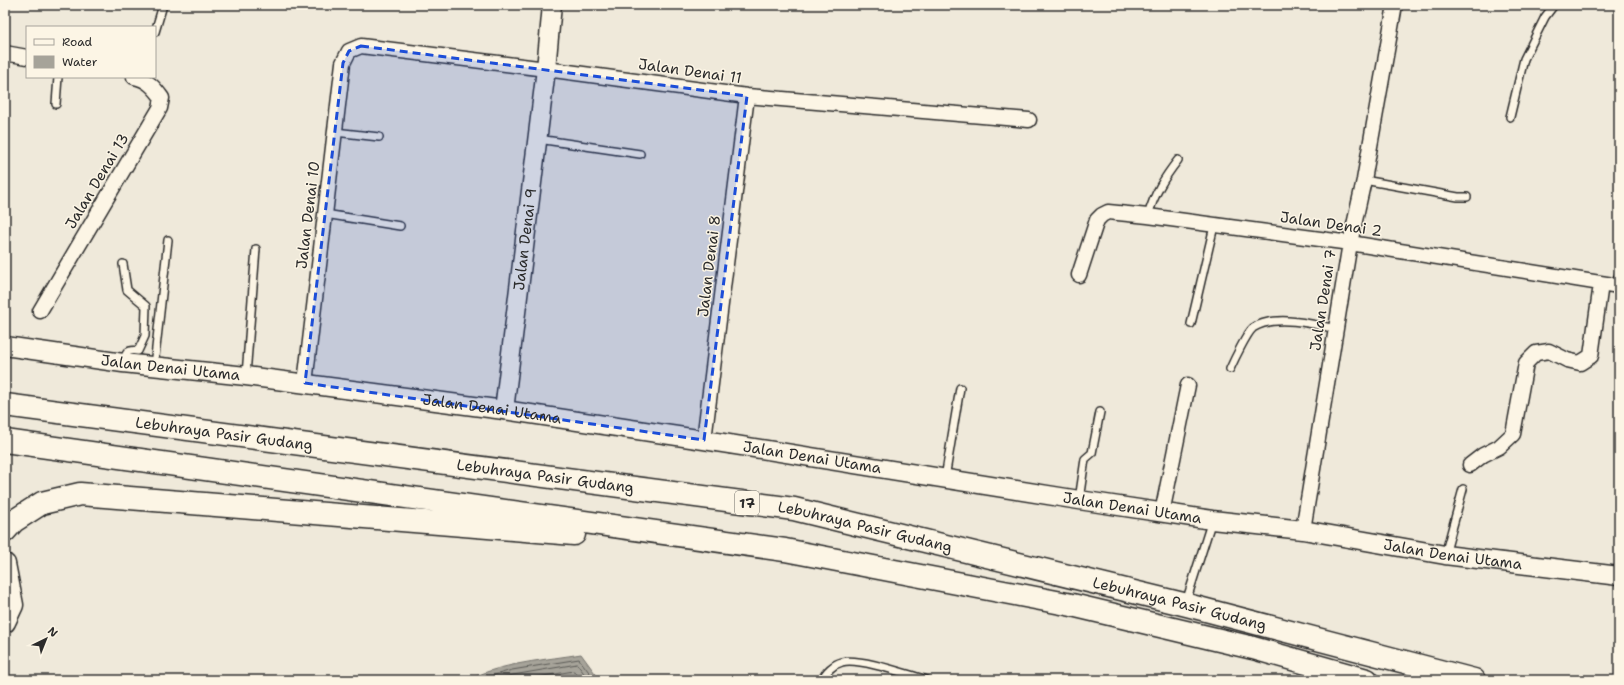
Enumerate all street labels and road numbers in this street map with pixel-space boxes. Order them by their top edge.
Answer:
street label: Jalan Denai 11 [637,54,743,88]
street label: Jalan Denai 13 [61,130,133,232]
street label: Jalan Denai 10 [291,160,325,270]
street label: Jalan Denai 9 [509,187,541,291]
street label: Jalan Denai 2 [1279,207,1383,241]
street label: Jalan Denai 8 [693,214,725,318]
street label: Jalan Denai 7 [1305,248,1341,352]
street label: Jalan Denai Utama [100,350,242,385]
street label: Jalan Denai Utama [421,389,563,429]
street label: Lebuhraya Pasir Gudang [134,412,314,455]
street label: Jalan Denai Utama [742,436,884,478]
street label: Lebuhraya Pasir Gudang [455,455,635,498]
street label: Jalan Denai Utama [1062,488,1204,528]
road number: 17 [735,491,759,515]
street label: Lebuhraya Pasir Gudang [777,497,954,557]
street label: Jalan Denai Utama [1382,534,1524,574]
street label: Lebuhraya Pasir Gudang [1091,572,1269,635]

